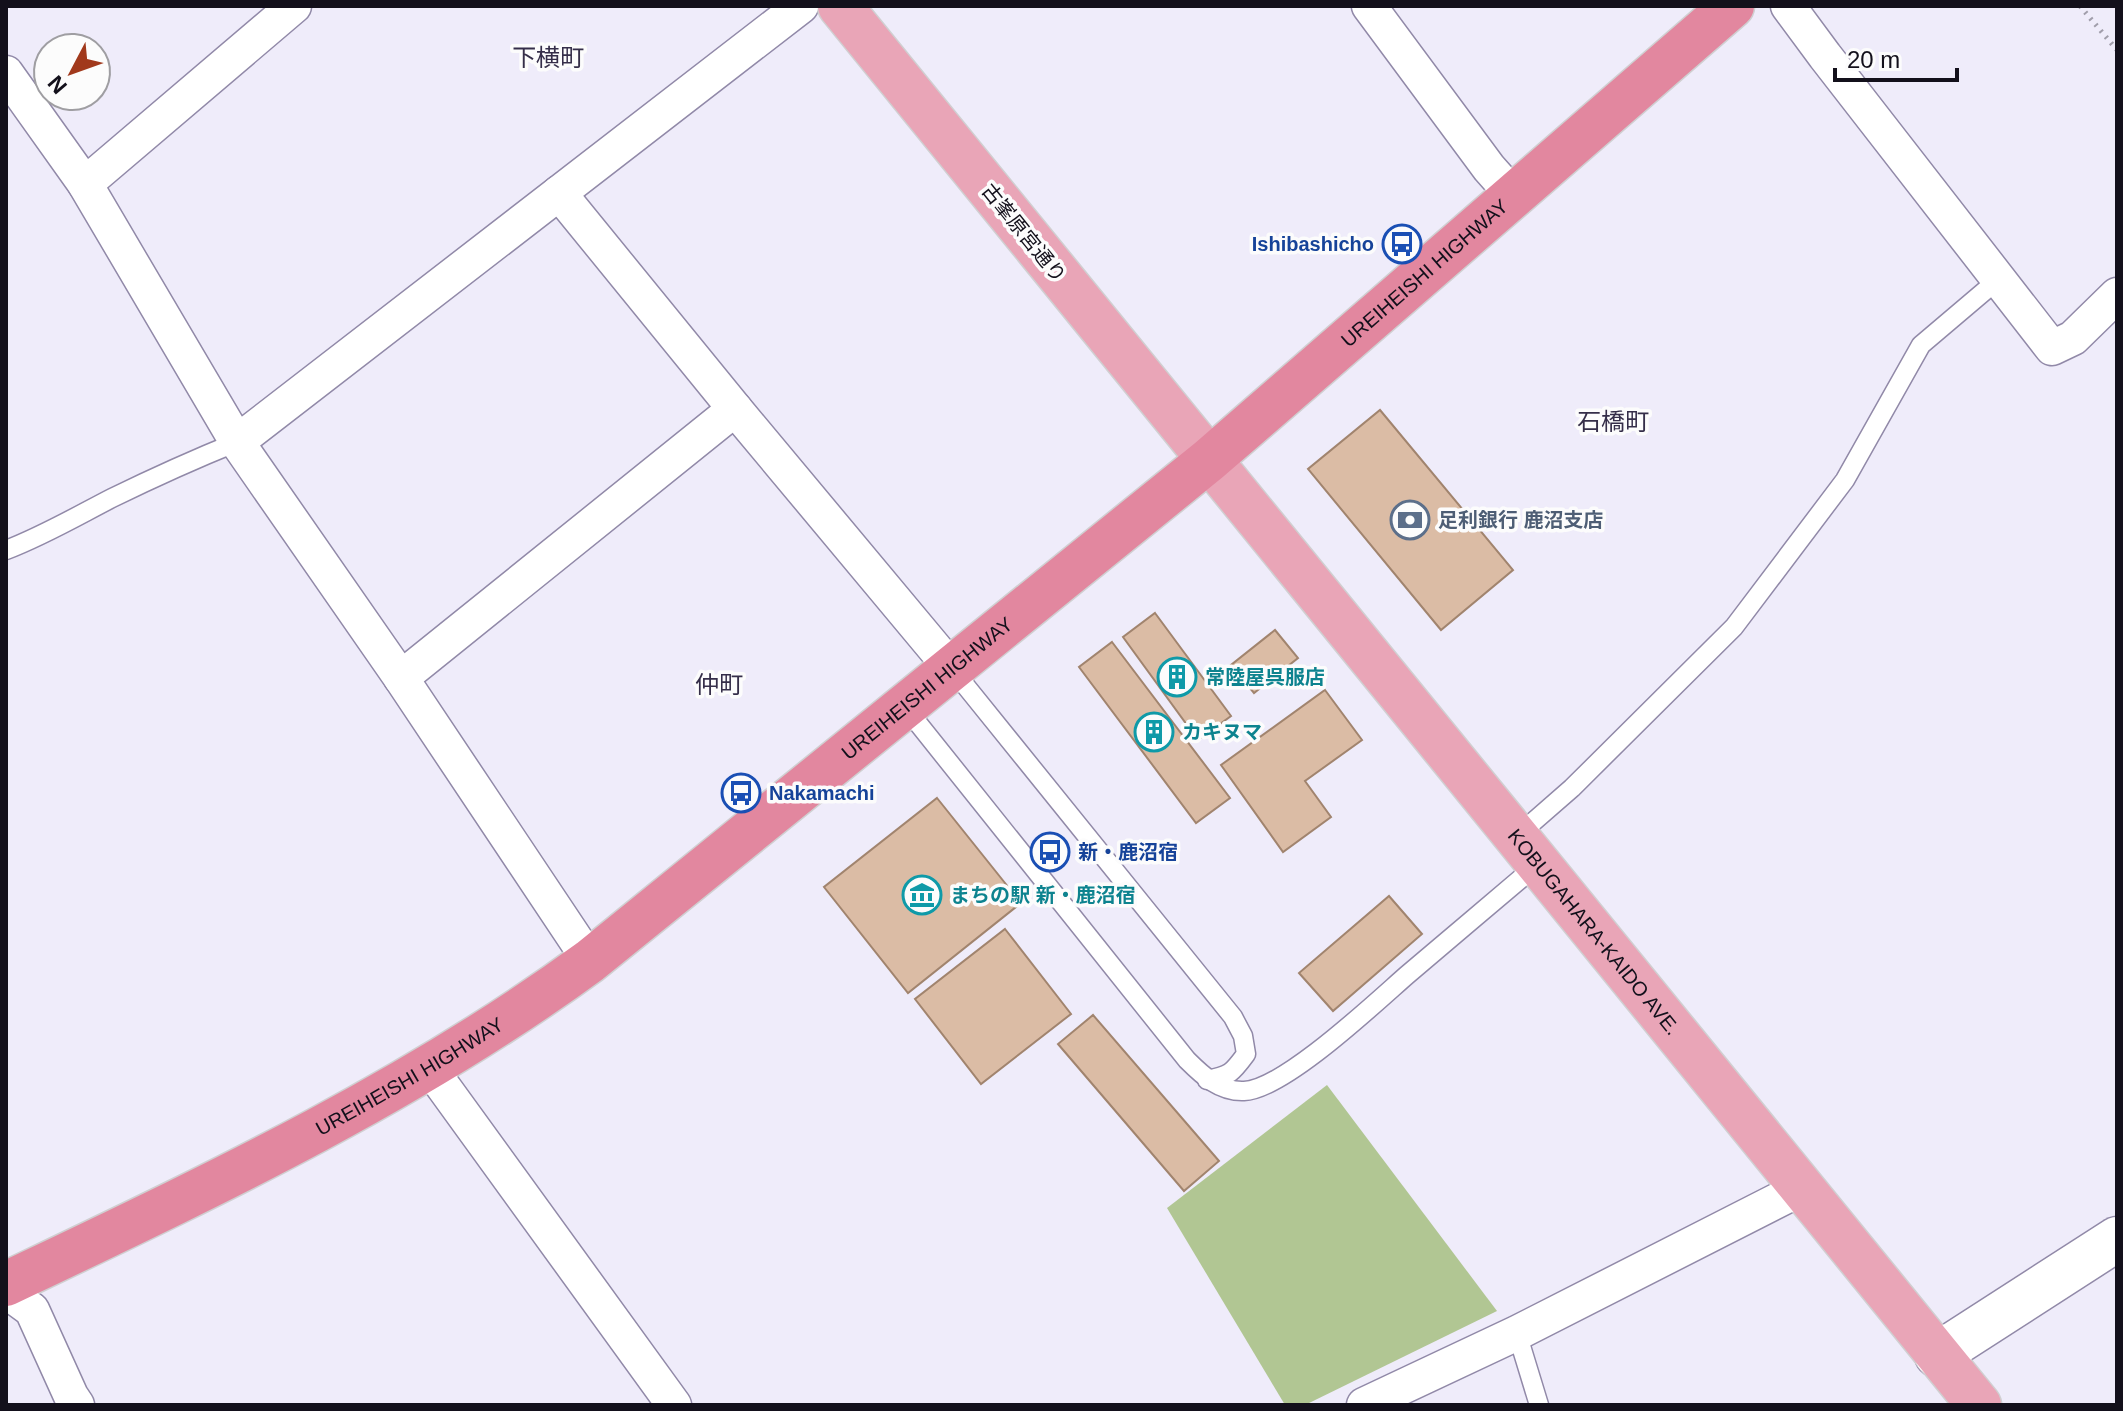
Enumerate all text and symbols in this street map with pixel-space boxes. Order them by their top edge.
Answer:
north arrow [32,32,112,112]
scale bar [1835,32,1957,82]
district label: 下横町 [512,44,584,71]
text: 20 m [1847,46,1900,73]
text: N [43,71,72,99]
street label: 古峯原宮通り [978,179,1070,287]
street label: UREIHEISHI HIGHWAY [1337,195,1512,351]
bus stop icon: Ishibashicho [1381,223,1423,265]
place label: Ishibashicho [1252,233,1374,255]
district label: 石橋町 [1577,408,1649,435]
bank icon: 足利銀行 鹿沼支店 [1389,499,1431,541]
place label: 足利銀行 鹿沼支店 [1438,509,1604,531]
street label: UREIHEISHI HIGHWAY [837,613,1017,764]
building icon: 常陸屋呉服店 [1156,656,1198,698]
place label: 常陸屋呉服店 [1205,666,1325,688]
district label: 仲町 [695,671,743,698]
building icon: カキヌマ [1133,711,1175,753]
place label: カキヌマ [1182,721,1262,743]
bus stop icon: Nakamachi [720,772,762,814]
place label: Nakamachi [769,782,875,804]
street label: KOBUGAHARA-KAIDO AVE. [1504,825,1684,1039]
bus stop icon: 新・鹿沼宿 [1029,831,1071,873]
place label: 新・鹿沼宿 [1078,841,1178,863]
museum icon: まちの駅 新・鹿沼宿 [901,874,943,916]
place label: まちの駅 新・鹿沼宿 [950,884,1136,906]
street label: UREIHEISHI HIGHWAY [312,1013,507,1140]

